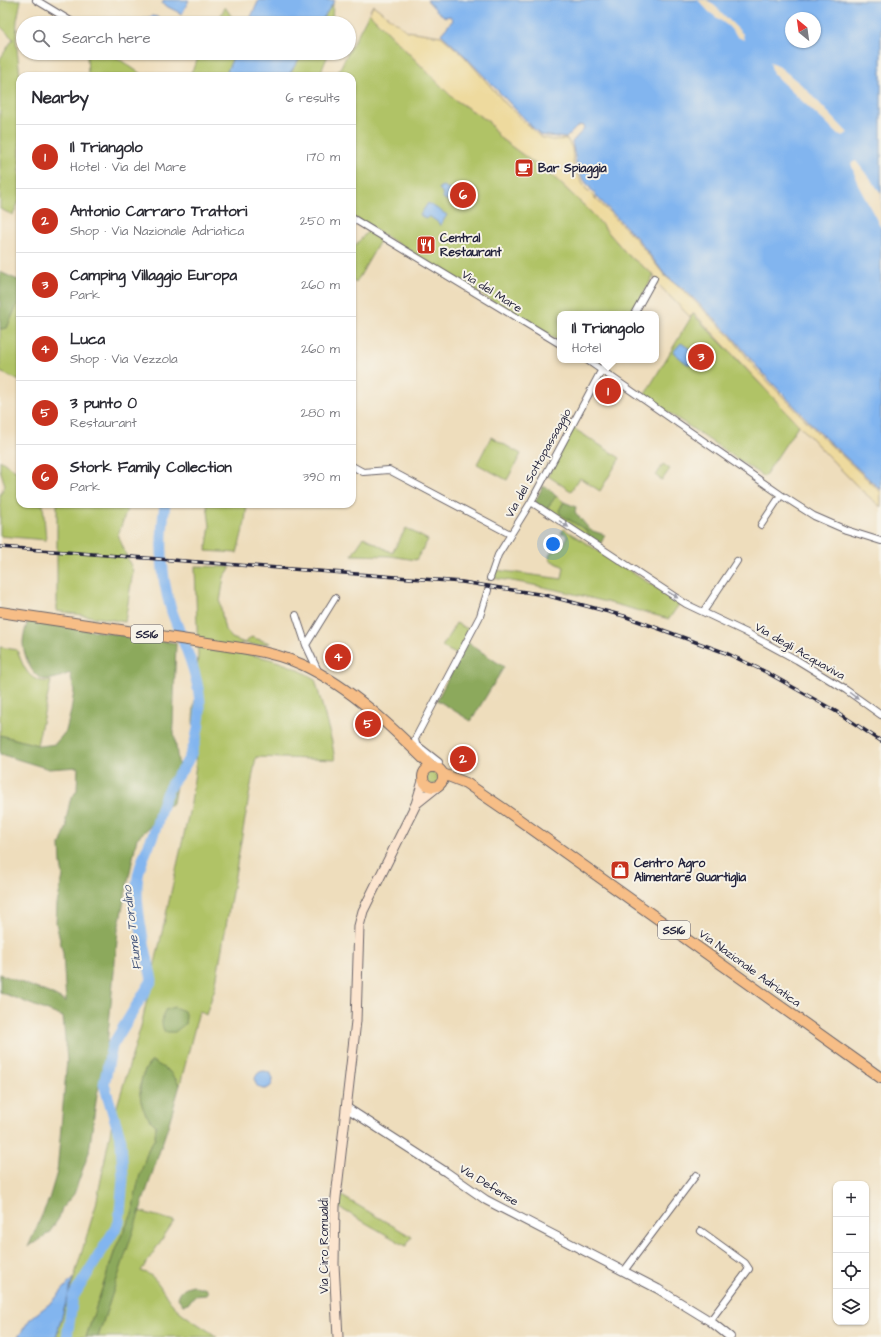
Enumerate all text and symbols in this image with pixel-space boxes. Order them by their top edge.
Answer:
north arrow [785,12,821,48]
search box [16,16,356,60]
icon: search [30,27,52,49]
text: Search here [62,28,151,49]
text: Nearby [32,86,89,110]
text: 6 results [285,89,340,107]
text: Il Triangolo [70,137,143,158]
text: 1 [44,148,46,166]
text: 170 m [307,148,340,166]
cafe icon: Bar Spiaggia [513,157,535,179]
text: Hotel · Via del Mare [70,158,186,176]
place label: Bar Spiaggia [538,160,608,179]
pin: 6 [450,180,476,210]
text: Antonio Carraro Trattori [70,201,247,222]
text: 2 [41,212,49,230]
text: 250 m [300,212,340,230]
text: Shop · Via Nazionale Adriatica [70,222,244,240]
place label: Central Restaurant [440,230,502,261]
restaurant icon: Central Restaurant [415,234,437,256]
text: Camping Villaggio Europa [70,265,237,286]
street label: Via del Mare [458,266,526,317]
text: 3 [42,276,48,294]
text: 260 m [301,276,340,294]
text: Park [70,286,100,304]
popup [557,311,659,363]
text: Il Triangolo [572,318,644,339]
text: Luca [70,329,105,350]
text: Hotel [572,339,601,357]
text: 4 [41,340,49,358]
text: 260 m [301,340,340,358]
pin: 3 [688,342,714,372]
text: Shop · Via Vezzola [70,350,178,368]
pin: 1 [595,376,621,406]
text: 3 punto 0 [70,393,137,414]
text: 5 [40,404,50,422]
text: 280 m [301,404,340,422]
street label: Via del Sottopassaggio [501,405,577,521]
text: Restaurant [70,414,137,432]
text: Stork Family Collection [70,457,232,478]
text: 6 [41,468,49,486]
text: 390 m [302,468,340,486]
text: Park [70,478,100,496]
one-way arrow [558,520,569,528]
your location [543,534,563,554]
one-way arrow [668,591,678,599]
street label: Via degli Acquaviva [751,619,848,685]
road number: SS16 [131,625,163,643]
pin: 4 [325,642,351,672]
one-way arrow [849,691,859,699]
pin: 5 [355,709,381,739]
pin: 2 [450,744,476,774]
place label: Centro Agro Alimentare Quartiglia [634,855,747,888]
shop icon: Centro Agro Alimentare Quartiglia [609,859,631,881]
water label: Fiume Tordino [118,883,146,971]
road number: SS16 [658,921,690,939]
street label: Via Nazionale Adriatica [695,926,804,1011]
street label: Via Defense [456,1161,522,1211]
map controls [833,1181,869,1325]
button: + [833,1181,869,1217]
street label: Via Ciro Romualdi [316,1198,333,1294]
button: − [833,1217,869,1253]
button: locate [833,1253,869,1289]
button: layers [833,1289,869,1325]

